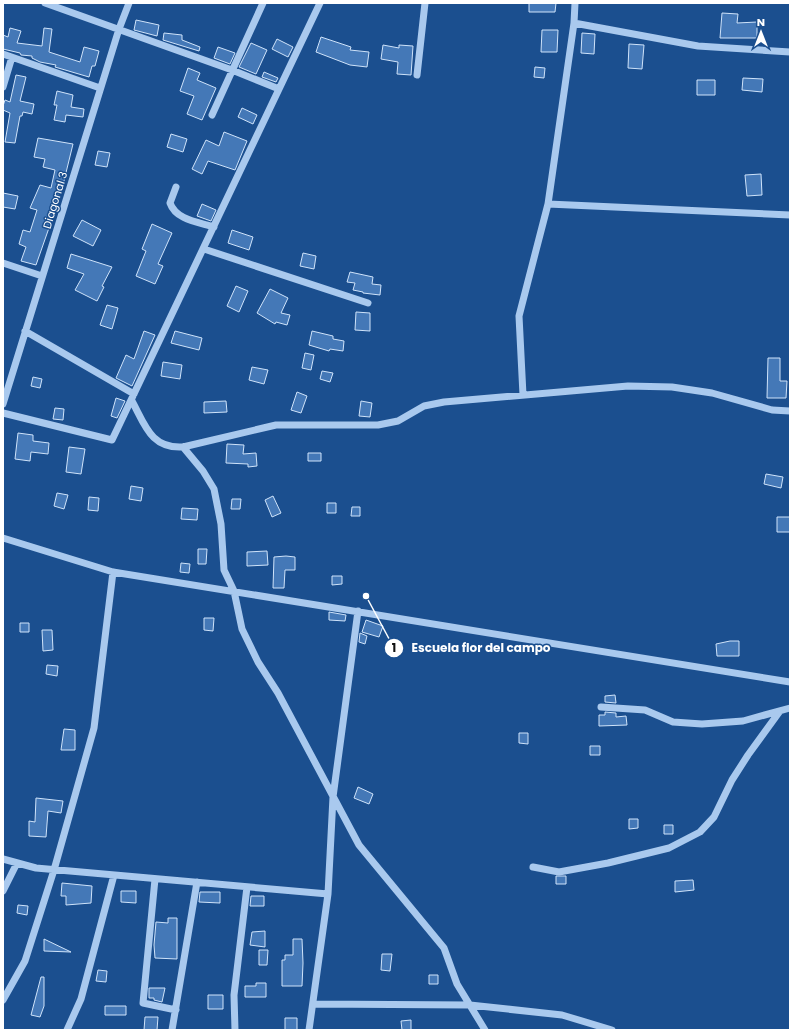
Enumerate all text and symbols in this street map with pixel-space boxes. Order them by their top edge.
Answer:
north arrow [741,12,781,52]
text: N [757,14,765,30]
street label: Diagonal 3 [39,169,71,231]
callout: Escuela flor del campo [384,636,559,660]
text: 1 [392,639,396,656]
text: Escuela flor del campo [412,639,551,656]

